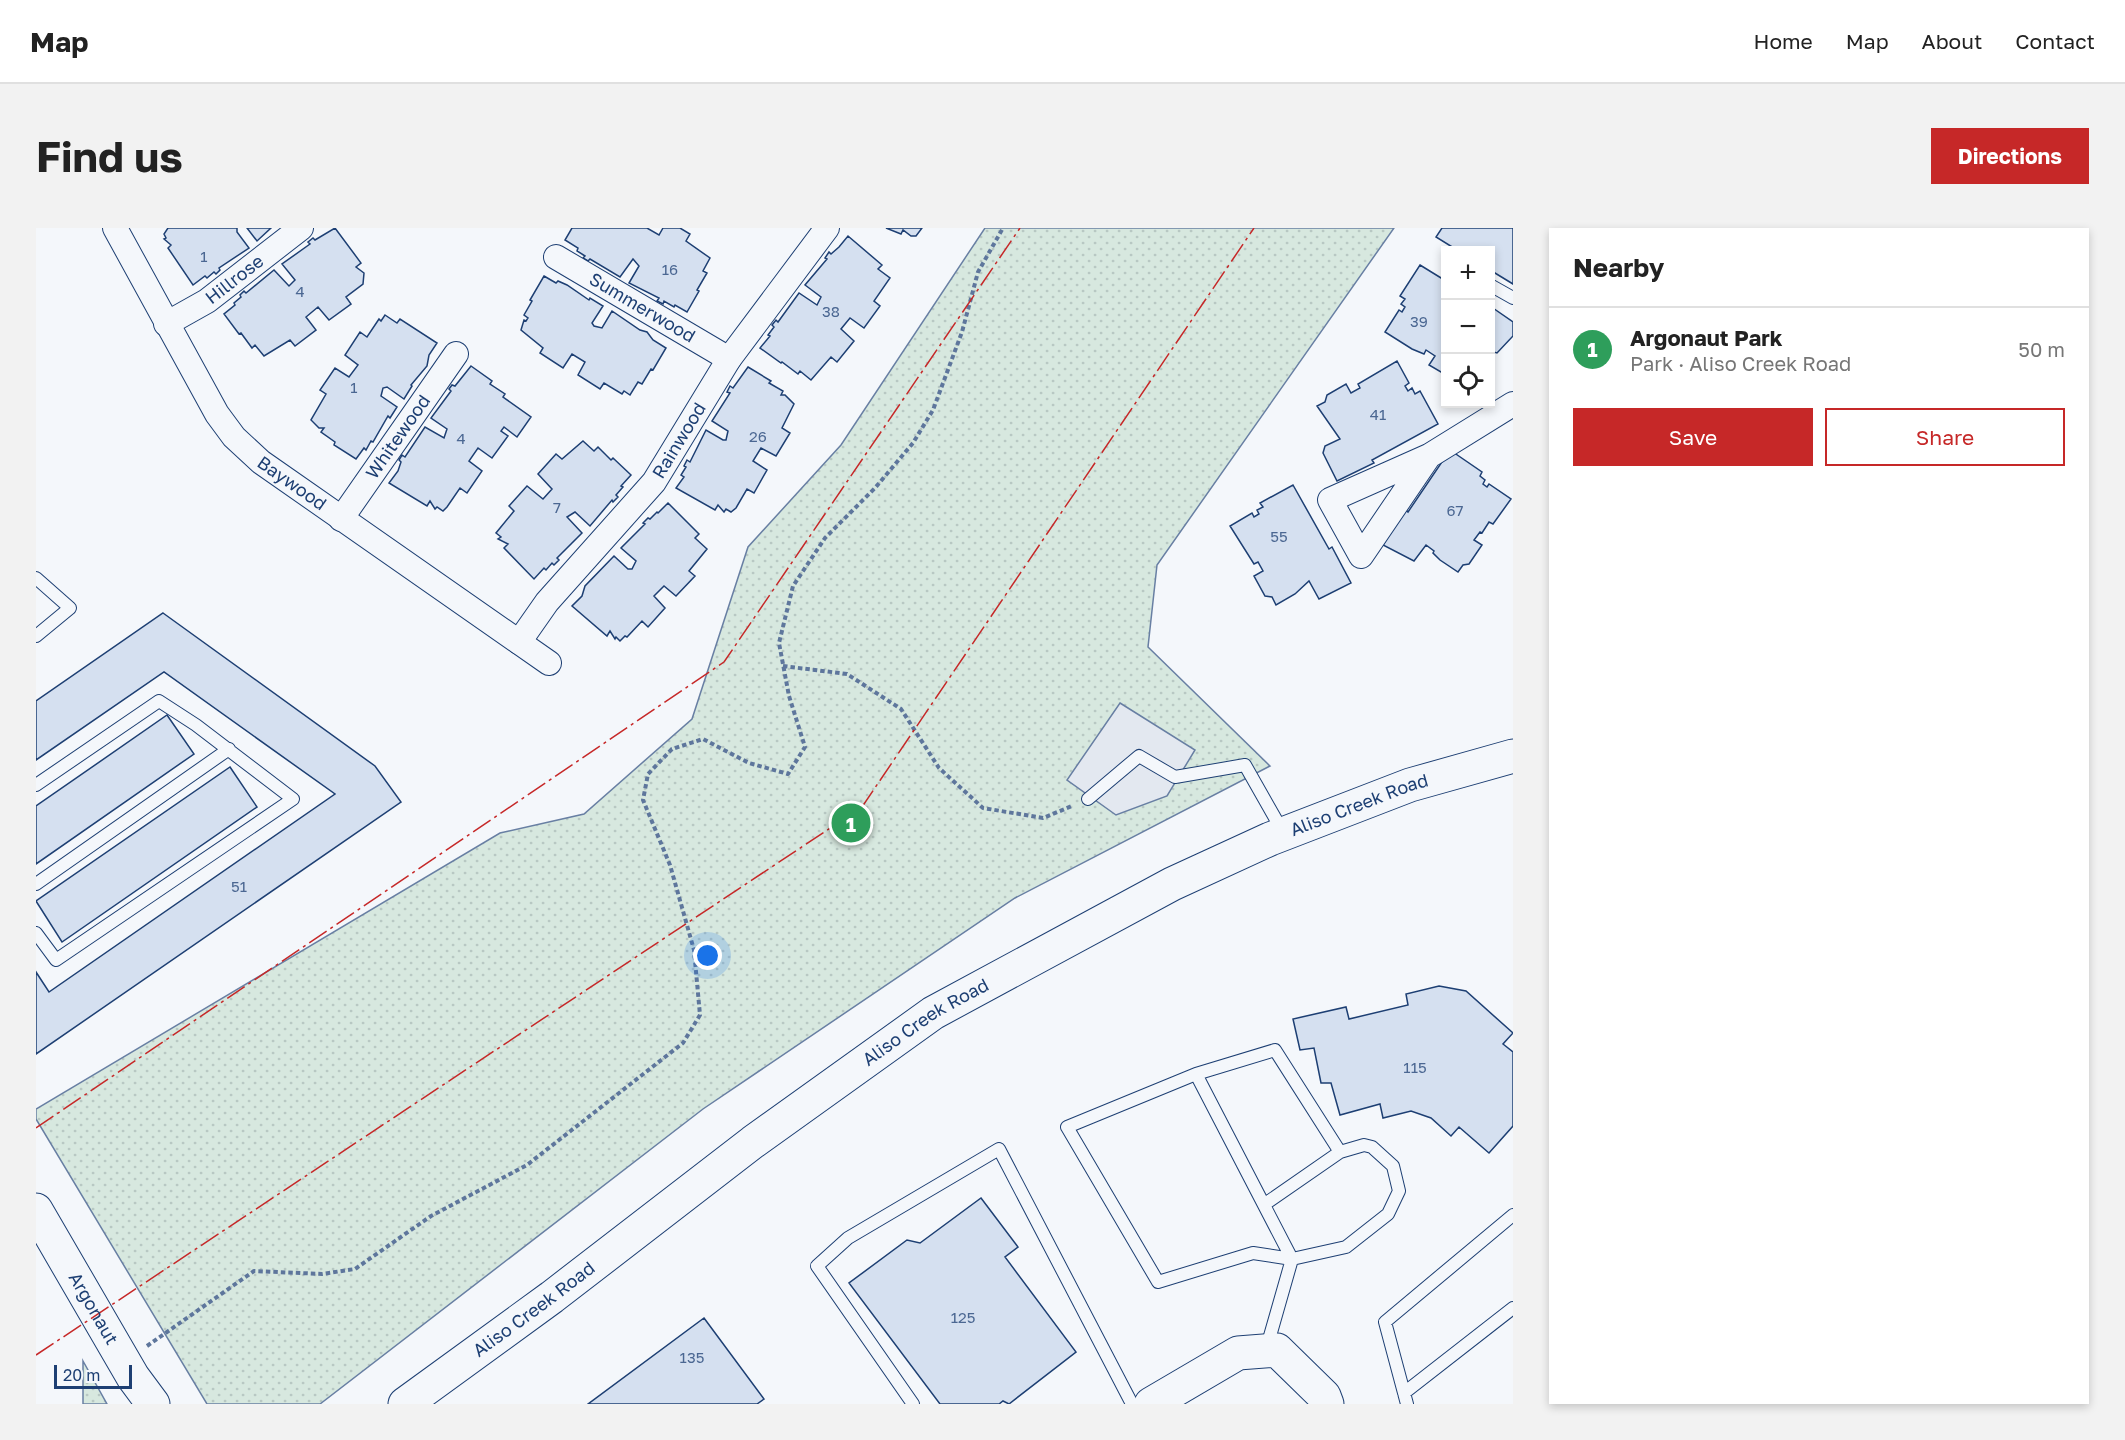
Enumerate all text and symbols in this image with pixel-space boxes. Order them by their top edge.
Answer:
text: Map [30,25,88,58]
text: Home [1753,28,1813,54]
text: Map [1846,28,1889,54]
text: About [1922,28,1982,54]
text: Contact [2015,28,2095,54]
button: Directions [1931,128,2089,184]
text: Find us [36,131,183,181]
map controls [1441,246,1495,408]
button: + [1441,246,1495,300]
house number: 1 [200,247,208,265]
street label: Hillrose [201,249,268,308]
text: Nearby [1573,252,1664,283]
house number: 16 [662,260,678,278]
street label: Summerwood [586,267,700,347]
house number: 4 [295,282,305,300]
button: − [1441,300,1495,354]
house number: 38 [822,302,840,320]
house number: 39 [1410,312,1428,330]
text: Argonaut Park [1630,324,1783,351]
text: 1 [1587,337,1598,361]
text: 50 m [2018,337,2065,361]
text: Park · Aliso Creek Road [1630,351,1851,375]
button: locate [1441,354,1495,408]
house number: 1 [350,378,358,396]
street label: Whitewood [360,390,434,483]
street label: Rainwood [647,398,710,482]
house number: 41 [1370,405,1386,423]
button: Save [1573,408,1813,466]
button: Share [1825,408,2065,466]
house number: 26 [749,427,767,445]
house number: 4 [456,429,466,447]
street label: Baywood [253,451,331,514]
house number: 7 [553,498,561,516]
house number: 67 [1446,501,1464,519]
house number: 55 [1270,527,1288,545]
street label: Aliso Creek Road [1287,768,1430,840]
pin: 1 [832,800,870,846]
house number: 51 [231,877,247,895]
your location [693,941,722,970]
street label: Aliso Creek Road [858,973,992,1070]
house number: 115 [1403,1058,1427,1076]
street label: Aliso Creek Road [468,1256,599,1361]
street label: Argonaut [64,1268,124,1348]
house number: 125 [951,1308,975,1326]
house number: 135 [680,1348,704,1366]
scale bar [54,1362,132,1390]
text: 20 m [63,1365,100,1385]

